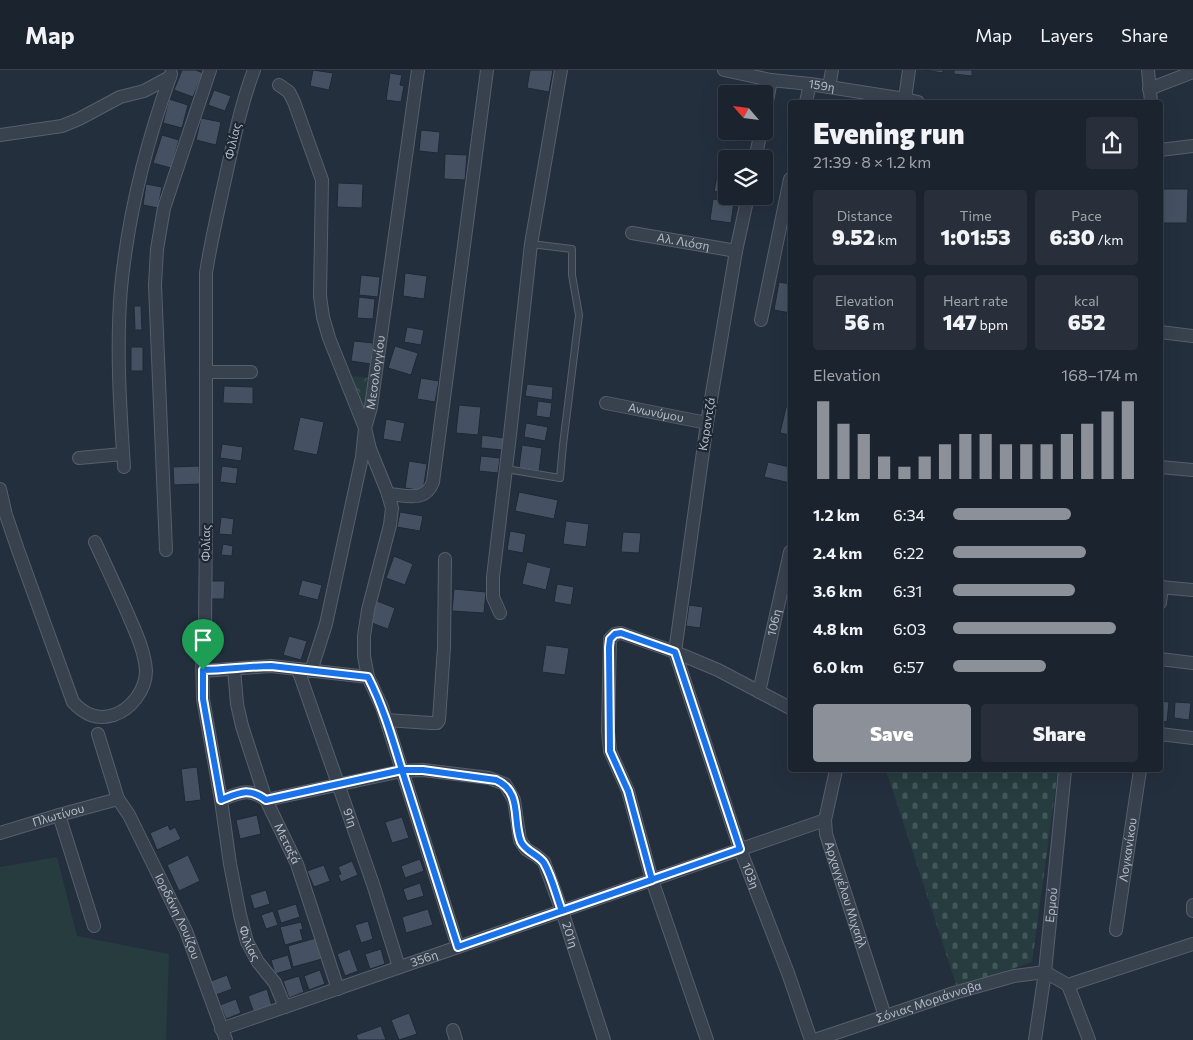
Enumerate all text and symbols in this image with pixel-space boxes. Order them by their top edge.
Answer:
text: Map [25,20,75,49]
text: Map [975,24,1012,46]
text: Layers [1040,24,1093,46]
text: Share [1121,24,1168,46]
street label: 159η [808,76,836,94]
north arrow [718,85,772,140]
map controls [718,85,773,205]
text: Evening run [813,116,965,150]
button: share [1086,117,1138,169]
street label: Φιλίας [221,121,243,160]
button: layers [718,150,773,205]
text: 21:39 · 8 × 1.2 km [813,152,931,171]
text: Distance [837,207,892,224]
text: Time [959,207,992,224]
text: Pace [1071,207,1102,224]
text: 9.52 [832,224,875,249]
text: 1:01:53 [940,224,1011,249]
text: 6:30 [1049,224,1095,249]
street label: Αλ. Λιόση [656,229,711,252]
text: km [875,231,897,248]
text: /km [1095,231,1124,248]
text: Elevation [835,292,894,309]
text: Heart rate [943,292,1008,309]
text: kcal [1074,292,1099,309]
text: 56 [844,309,870,334]
text: 147 [943,309,977,334]
text: 652 [1068,309,1105,334]
text: m [870,316,885,333]
text: bpm [977,316,1008,333]
street label: Μεσολογγίου [363,334,387,410]
text: Elevation [813,365,881,384]
text: 168–174 m [1061,365,1138,384]
street label: Καραντζά [695,396,717,452]
street label: Ανωνύμου [627,400,686,424]
text: 1.2 km [813,505,860,524]
text: 6:34 [893,505,925,524]
street label: Φιλίας [198,524,212,562]
text: 2.4 km [813,543,862,562]
text: 6:22 [893,543,924,562]
text: 3.6 km [813,581,862,600]
text: 6:31 [893,581,922,600]
street label: 106η [764,608,783,637]
pin [182,619,224,670]
text: 4.8 km [813,619,863,638]
text: 6:03 [893,619,926,638]
icon: arrive [189,626,217,654]
text: 6.0 km [813,657,864,676]
text: 6:57 [893,657,924,676]
button: Save [813,704,971,762]
button: Share [981,704,1138,762]
street label: Πλωτίνου [31,800,86,829]
street label: 91η [341,806,361,829]
street label: Λογκανίκου [1115,816,1139,883]
street label: Μεταξά [272,821,304,866]
street label: Αρχαγγέλου Μιχαήλ [823,839,871,950]
street label: 103η [740,860,763,890]
street label: Ιορδάνη Λουίζου [153,871,204,961]
street label: Ερμού [1042,887,1059,923]
street label: 201η [560,920,581,949]
street label: Φιλίας [237,924,264,963]
street label: 356η [408,947,439,969]
street label: Σόνιας Μοριάννοβα [874,978,983,1025]

